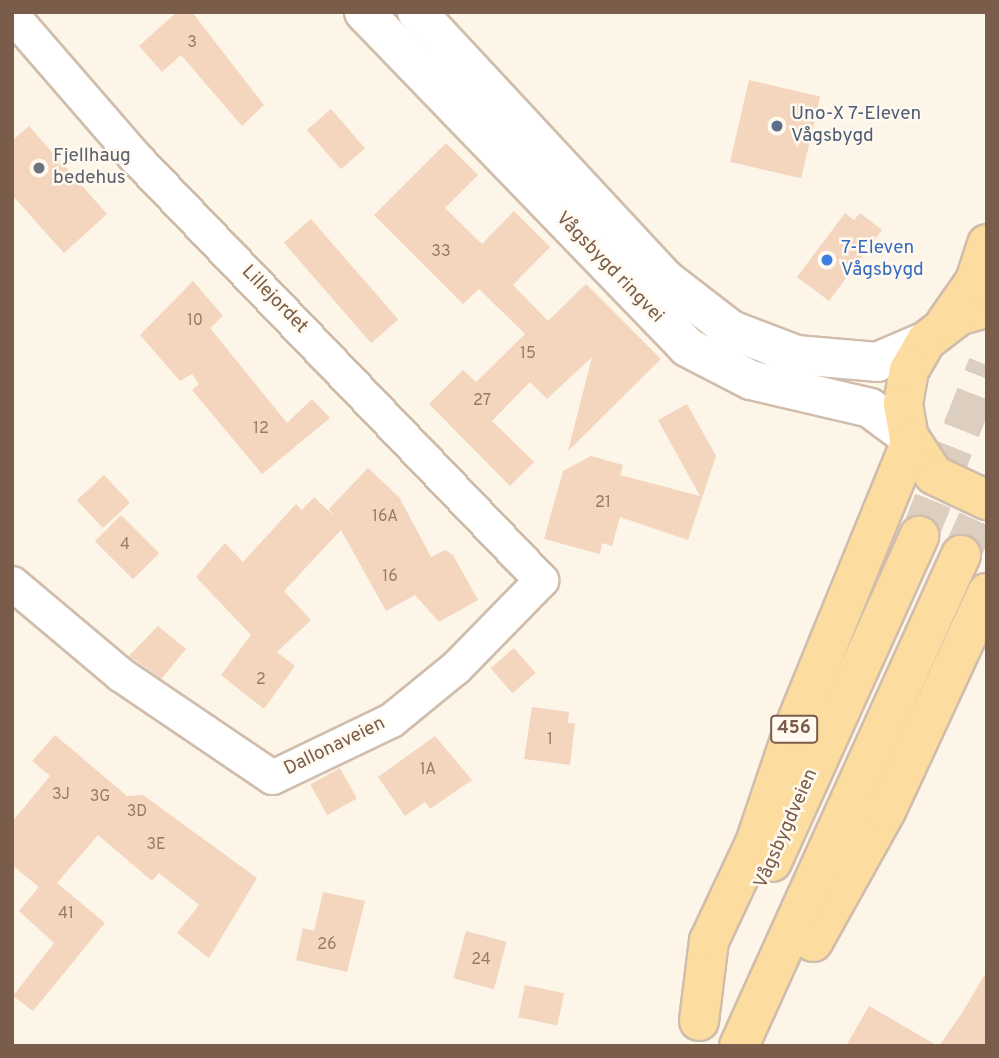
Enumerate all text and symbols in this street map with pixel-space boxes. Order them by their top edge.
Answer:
house number: 3 [187,33,197,53]
place label: Uno-X 7-Eleven Vågsbygd [791,104,922,148]
marker: Uno-X 7-Eleven Vågsbygd [769,118,785,134]
place label: Fjellhaug bedehus [53,146,131,190]
marker: Fjellhaug bedehus [31,160,47,176]
street label: Vågsbygd ringvei [550,208,668,328]
place label: 7-Eleven Vågsbygd [841,238,924,282]
house number: 33 [431,242,451,262]
marker: 7-Eleven Vågsbygd [819,252,835,268]
street label: Lillejordet [236,261,312,339]
house number: 10 [187,311,203,331]
house number: 15 [520,344,536,364]
house number: 27 [473,391,491,411]
house number: 12 [253,419,269,439]
house number: 21 [595,493,611,513]
house number: 16A [372,507,398,527]
house number: 4 [120,535,130,555]
house number: 16 [382,567,398,587]
house number: 2 [256,670,266,690]
street label: Dallonaveien [281,713,389,781]
road number: 456 [770,714,818,744]
house number: 1 [547,730,553,750]
house number: 1A [420,760,436,780]
street label: Vågsbygdveien [750,766,824,892]
house number: 3J [52,785,70,805]
house number: 3G [90,787,110,807]
house number: 3D [127,802,147,822]
house number: 3E [146,835,166,855]
house number: 41 [58,904,74,924]
house number: 26 [317,935,337,955]
house number: 24 [471,950,491,970]

